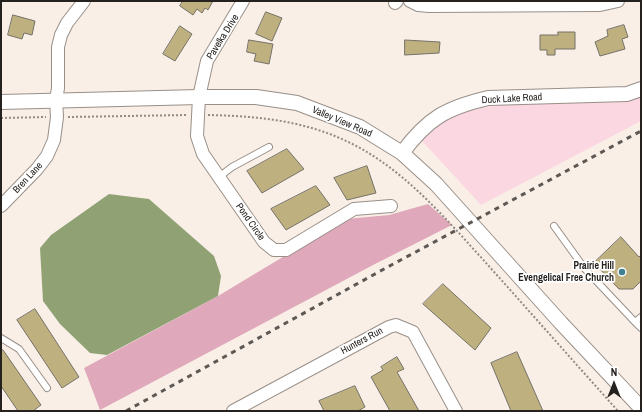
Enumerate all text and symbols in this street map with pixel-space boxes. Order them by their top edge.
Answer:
street label: Pavelka Drive [204,12,242,62]
street label: Duck Lake Road [481,91,543,107]
street label: Valley View Road [310,104,374,140]
street label: Bren Lane [11,160,45,196]
street label: Pond Circle [233,201,267,243]
place label: Prairie Hill Evengelical Free Church [518,260,614,284]
marker: Prairie Hill Evengelical Free Church [617,267,627,277]
street label: Hunters Run [339,325,385,357]
north arrow [594,364,634,404]
text: N [611,365,617,379]

